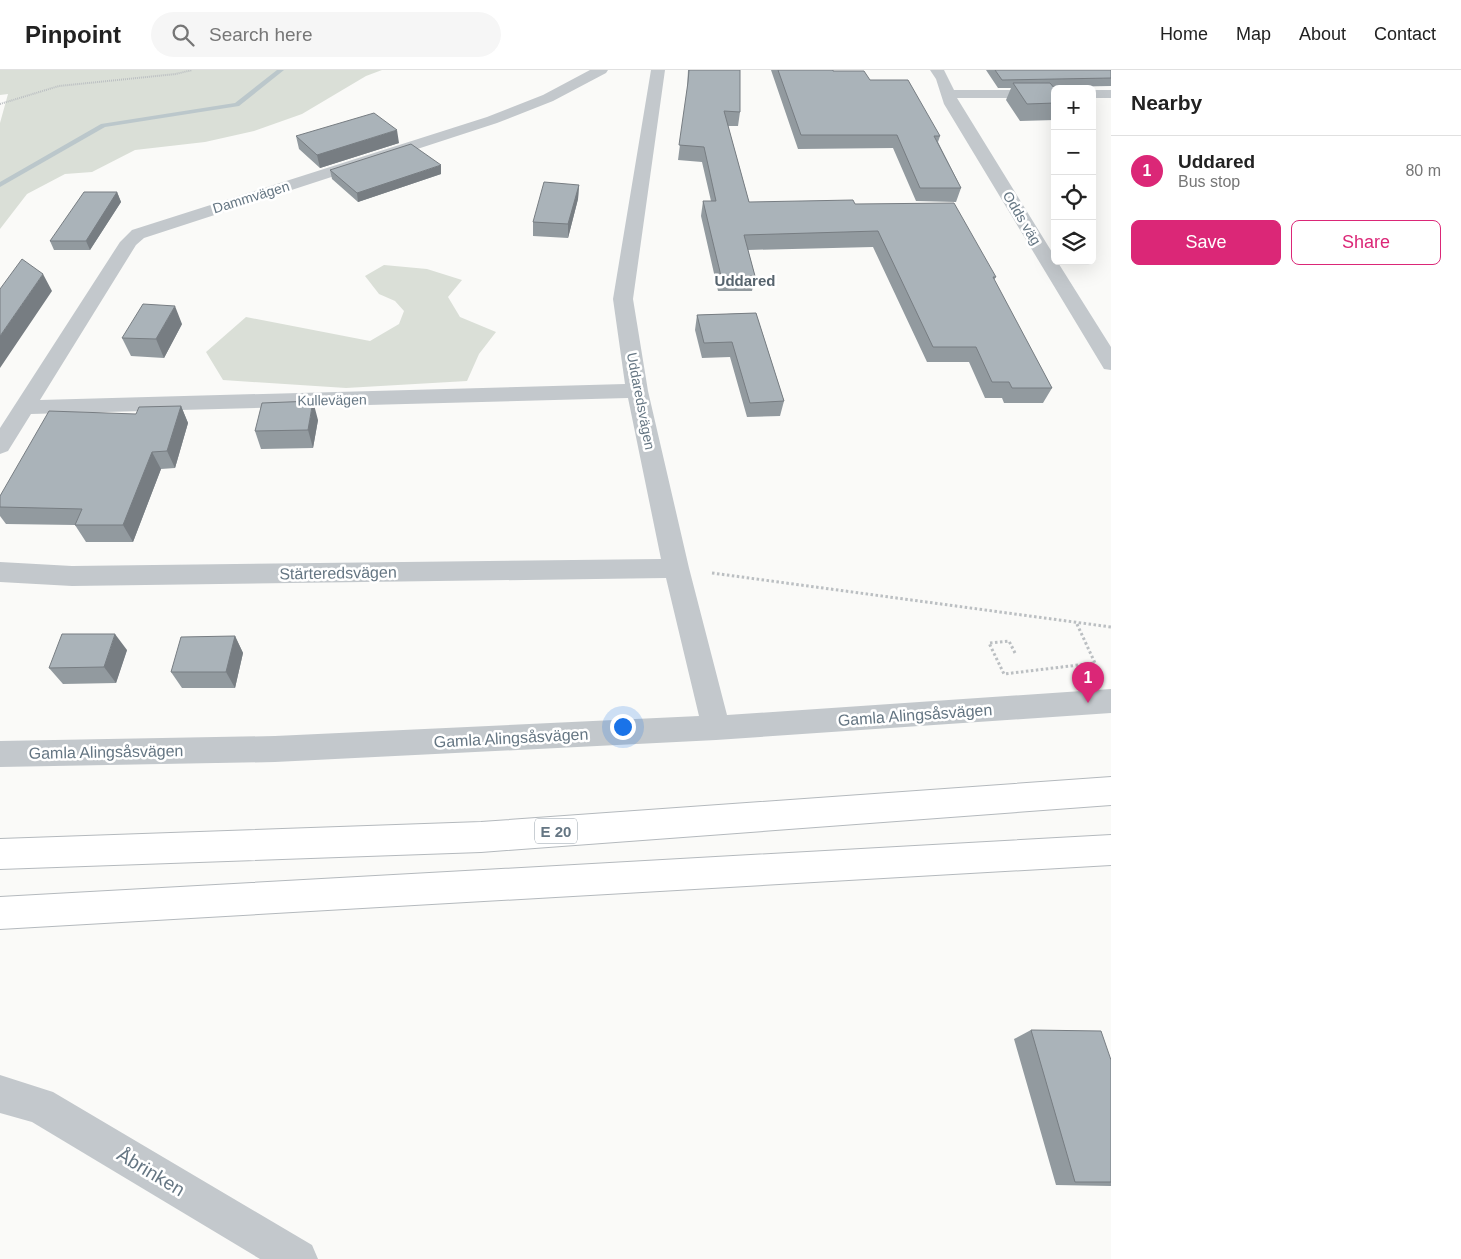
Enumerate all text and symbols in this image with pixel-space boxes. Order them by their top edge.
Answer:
search box [151,12,501,57]
text: Pinpoint [25,21,121,48]
icon: search [169,21,197,49]
text: Search here [209,24,313,45]
text: Home [1160,24,1208,44]
text: Map [1236,24,1271,44]
text: About [1299,24,1346,44]
text: Contact [1374,24,1436,44]
map controls [1051,85,1096,265]
button: + [1051,85,1096,130]
text: Nearby [1131,91,1202,114]
button: − [1051,130,1096,175]
text: Uddared [1178,151,1255,172]
text: 1 [1143,162,1151,179]
text: 80 m [1405,162,1441,179]
text: Bus stop [1178,173,1240,190]
button: locate [1051,175,1096,220]
street label: Dammvägen [211,178,291,216]
street label: Odds väg [1000,188,1044,248]
button: layers [1051,220,1096,265]
button: Save [1131,220,1281,265]
button: Share [1291,220,1441,265]
district label: Uddared [715,272,775,289]
street label: Uddaredsvägen [624,351,658,451]
street label: Kullevägen [297,391,367,409]
street label: Stärteredsvägen [279,563,397,583]
pin: 1 [1072,662,1104,703]
street label: Gamla Alingsåsvägen [837,701,993,729]
your location [610,714,636,740]
street label: Gamla Alingsåsvägen [433,725,589,751]
street label: Gamla Alingsåsvägen [28,742,184,762]
road number: E 20 [535,818,577,844]
street label: Åbrinken [113,1144,189,1200]

